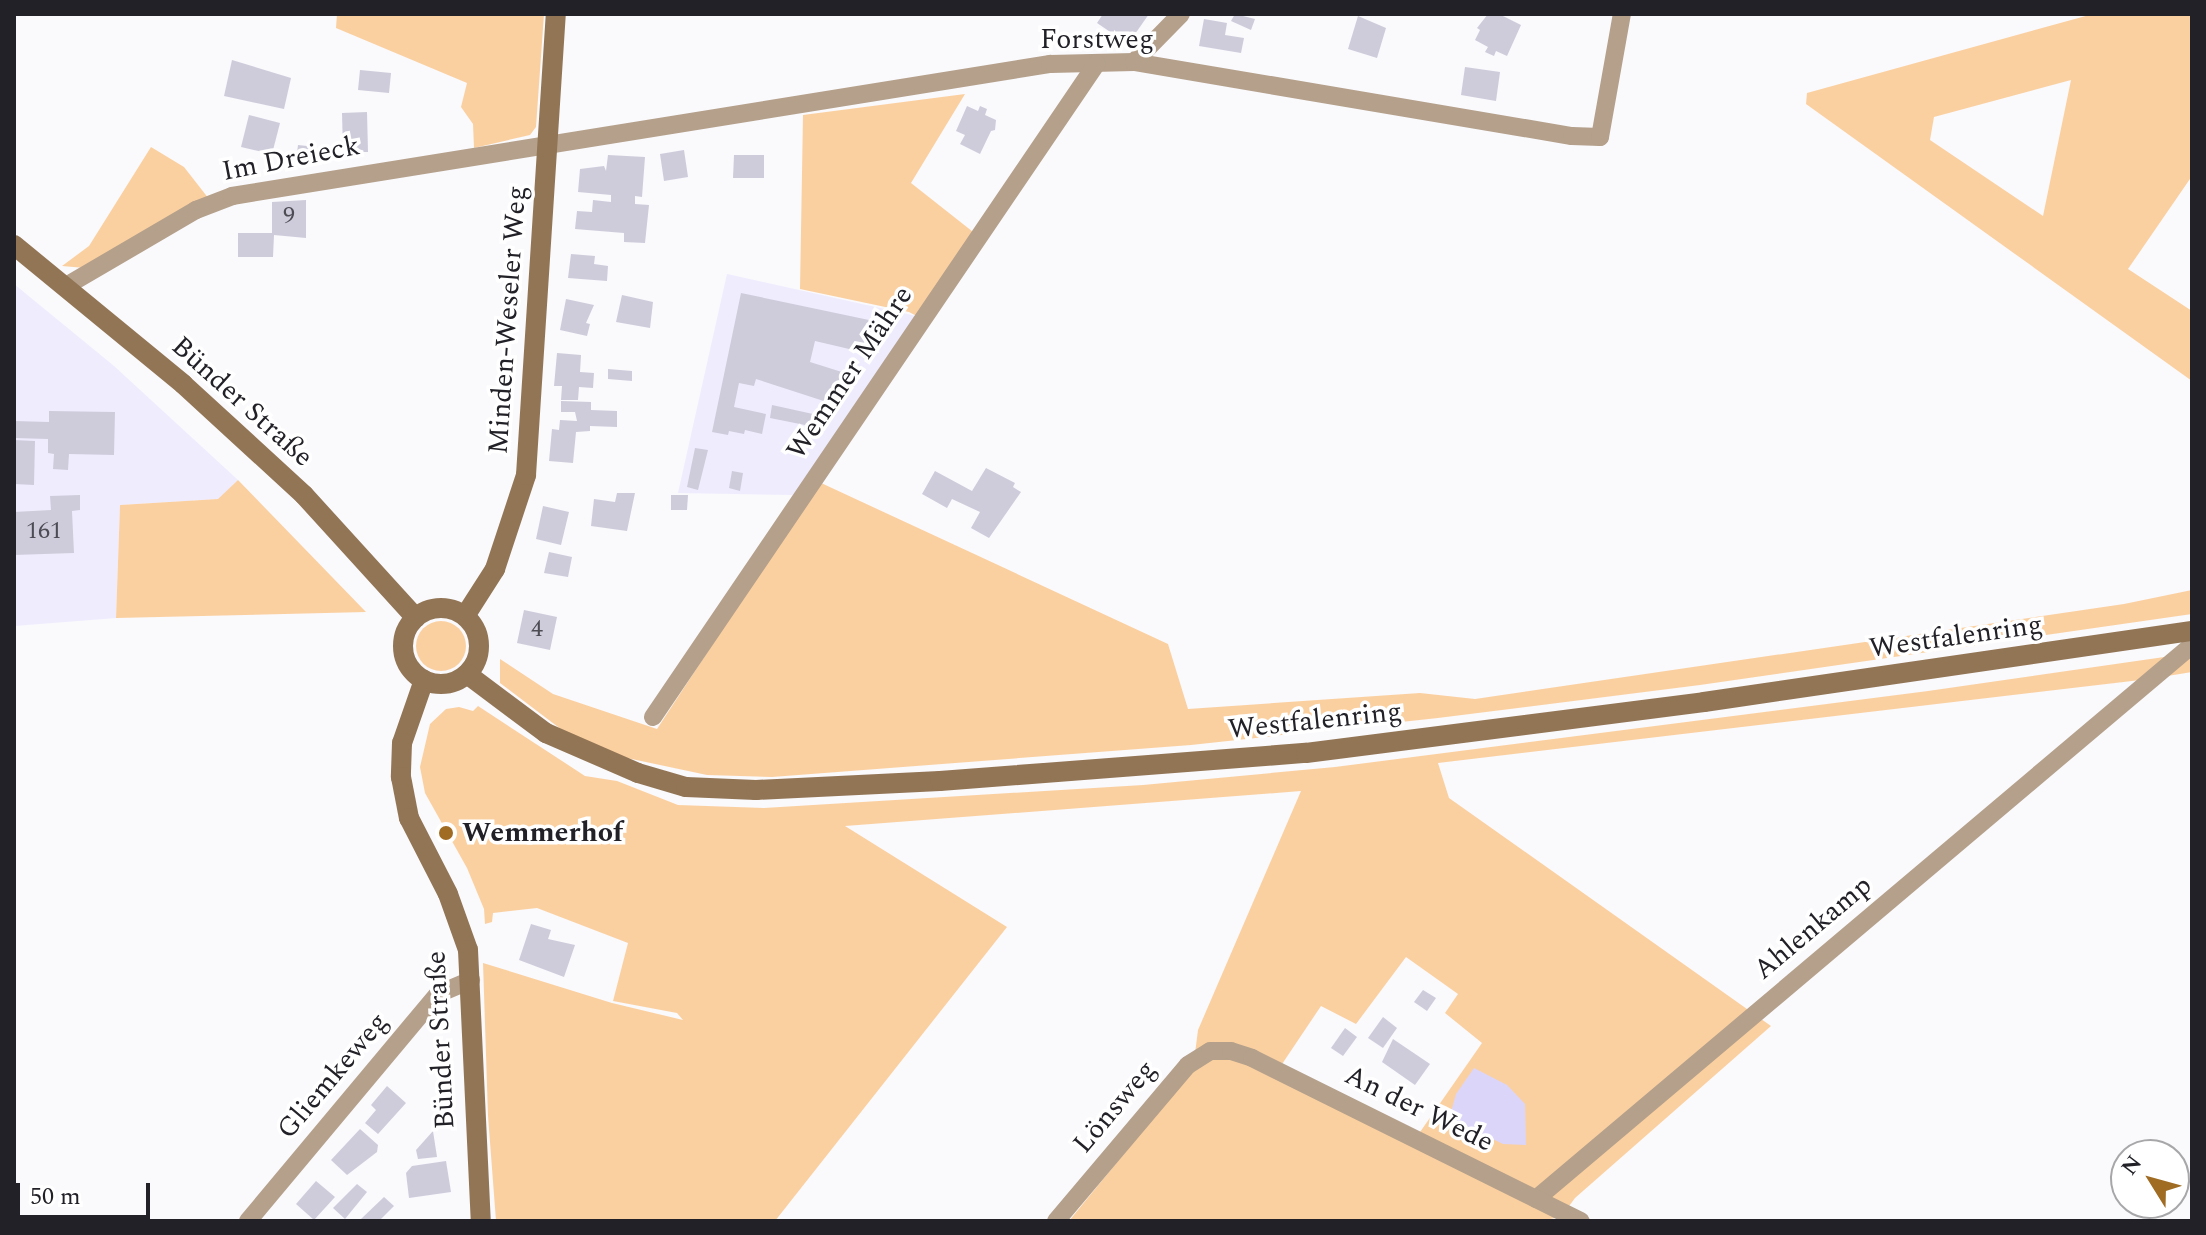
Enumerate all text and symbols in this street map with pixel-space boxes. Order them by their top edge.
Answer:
street label: Forstweg [1040,23,1154,57]
street label: Im Dreieck [219,129,363,189]
street label: Minden-Weseler Weg [482,185,534,455]
house number: 9 [283,203,295,231]
street label: Wemmer Mähre [780,280,920,466]
street label: Bünder Straße [164,330,320,474]
house number: 161 [26,518,62,546]
street label: Westfalenring [1867,608,2045,666]
house number: 4 [531,616,543,644]
street label: Westfalenring [1226,695,1404,747]
place label: Wemmerhof [462,816,623,850]
marker: Wemmerhof [437,824,455,842]
street label: Ahlenkamp [1747,869,1879,987]
street label: Bünder Straße [420,950,462,1130]
street label: Gliemkeweg [270,1006,396,1146]
street label: Lönsweg [1066,1054,1164,1160]
street label: An der Wede [1339,1059,1499,1159]
north arrow [2110,1139,2190,1219]
text: N [2113,1148,2151,1183]
scale bar [20,1167,154,1217]
text: 50 m [30,1179,81,1215]

